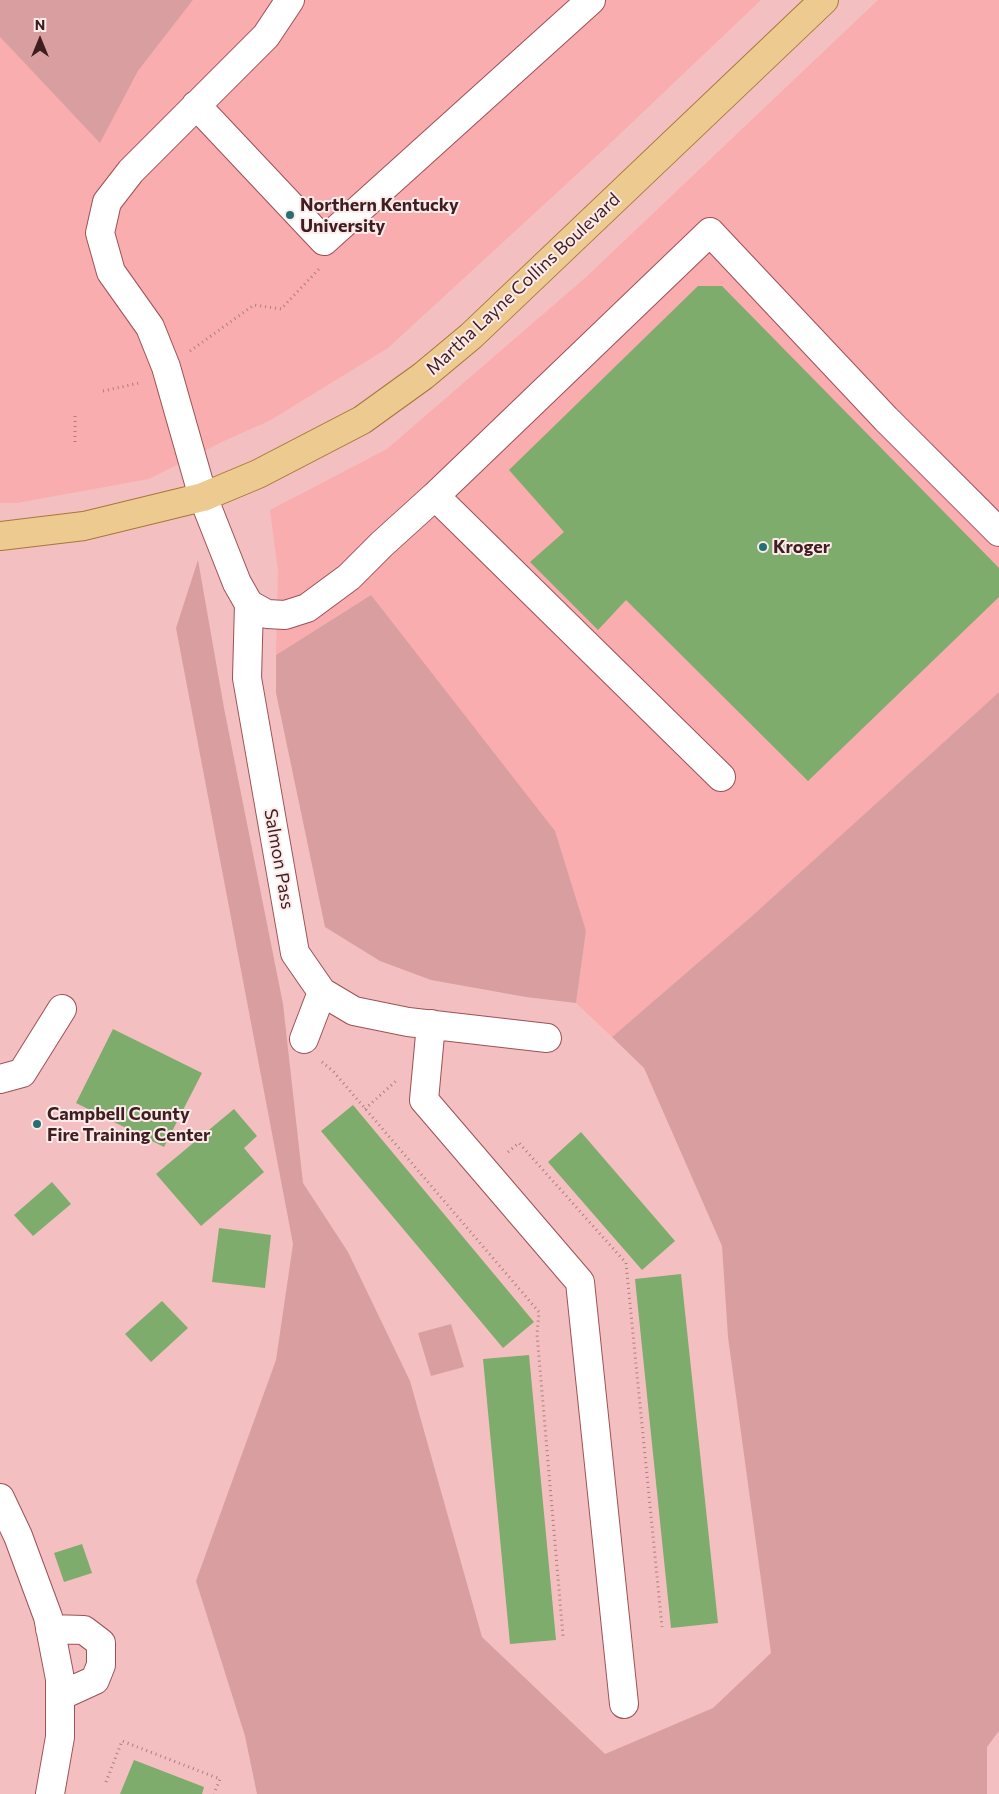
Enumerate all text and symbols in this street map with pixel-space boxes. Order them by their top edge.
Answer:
north arrow [15,15,65,65]
text: N [35,16,45,33]
street label: Martha Layne Collins Boulevard [422,188,624,380]
place label: Northern Kentucky University [300,194,459,236]
marker: Northern Kentucky University [284,209,296,221]
place label: Kroger [773,536,830,558]
marker: Kroger [757,541,769,553]
street label: Salmon Pass [260,807,298,911]
place label: Campbell County Fire Training Center [47,1103,211,1146]
marker: Campbell County Fire Training Center [31,1118,43,1130]

